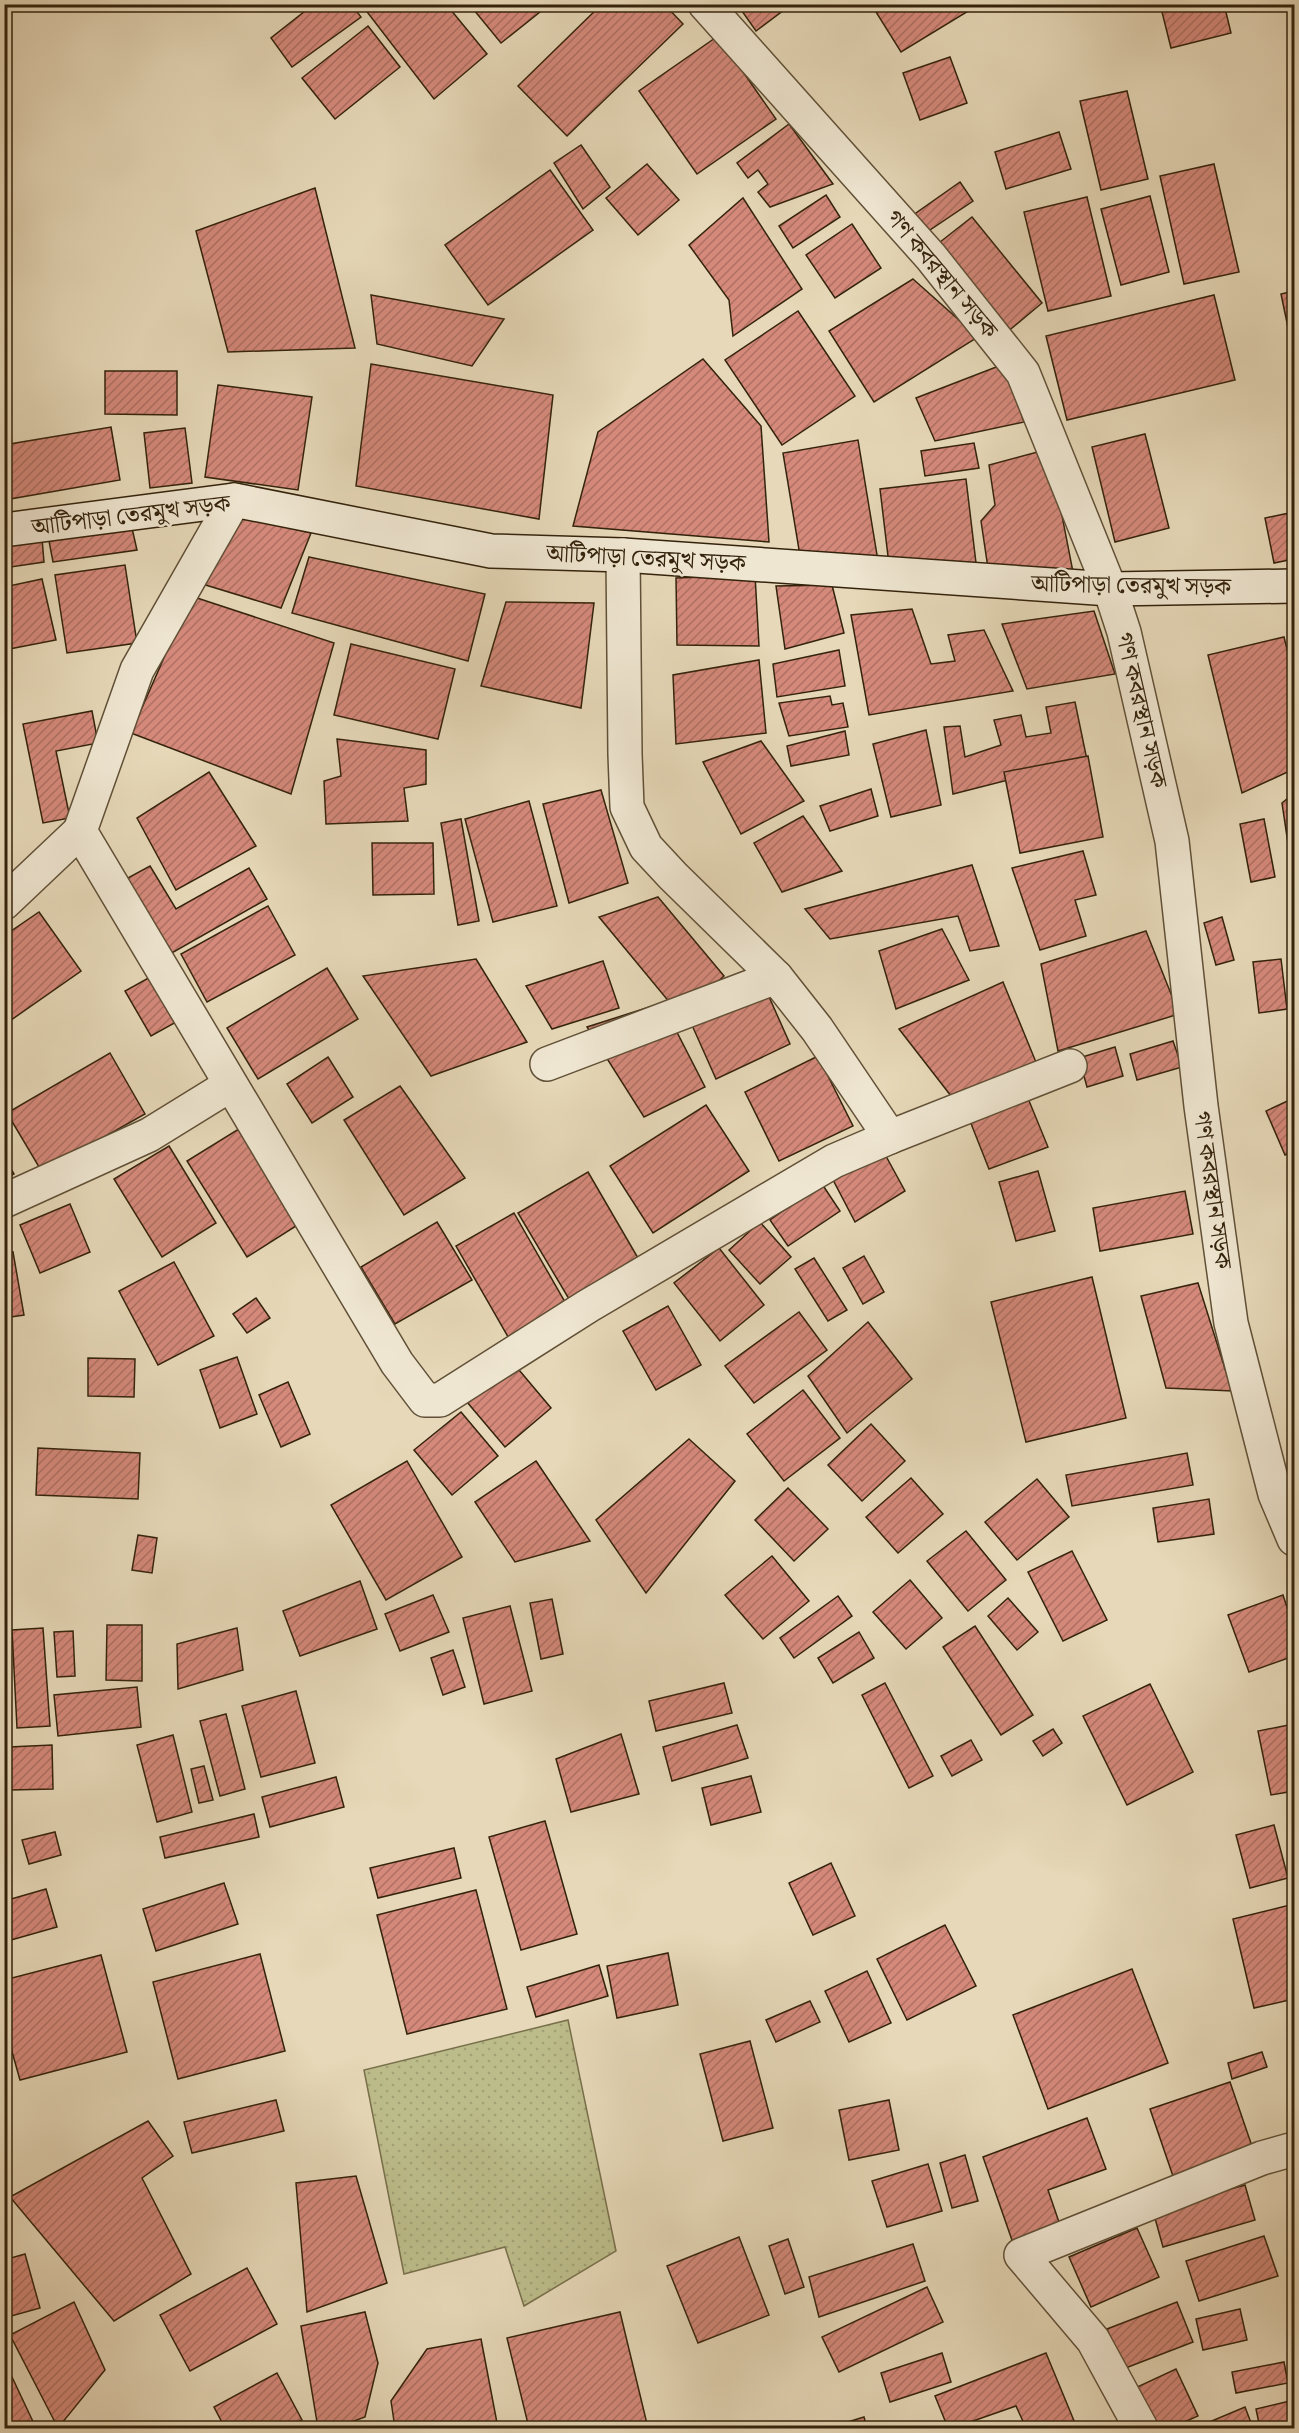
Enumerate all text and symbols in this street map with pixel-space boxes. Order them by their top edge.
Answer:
street label: গণ কবরস্থান সড়ক [879,203,1006,346]
street label: আটিপাড়া তেরমুখ সড়ক [29,487,233,543]
street label: আটিপাড়া তেরমুখ সড়ক [544,537,748,579]
street label: আটিপাড়া তেরমুখ সড়ক [1030,567,1232,603]
street label: গণ কবরস্থান সড়ক [1109,629,1176,792]
street label: গণ কবরস্থান সড়ক [1186,1109,1240,1272]

